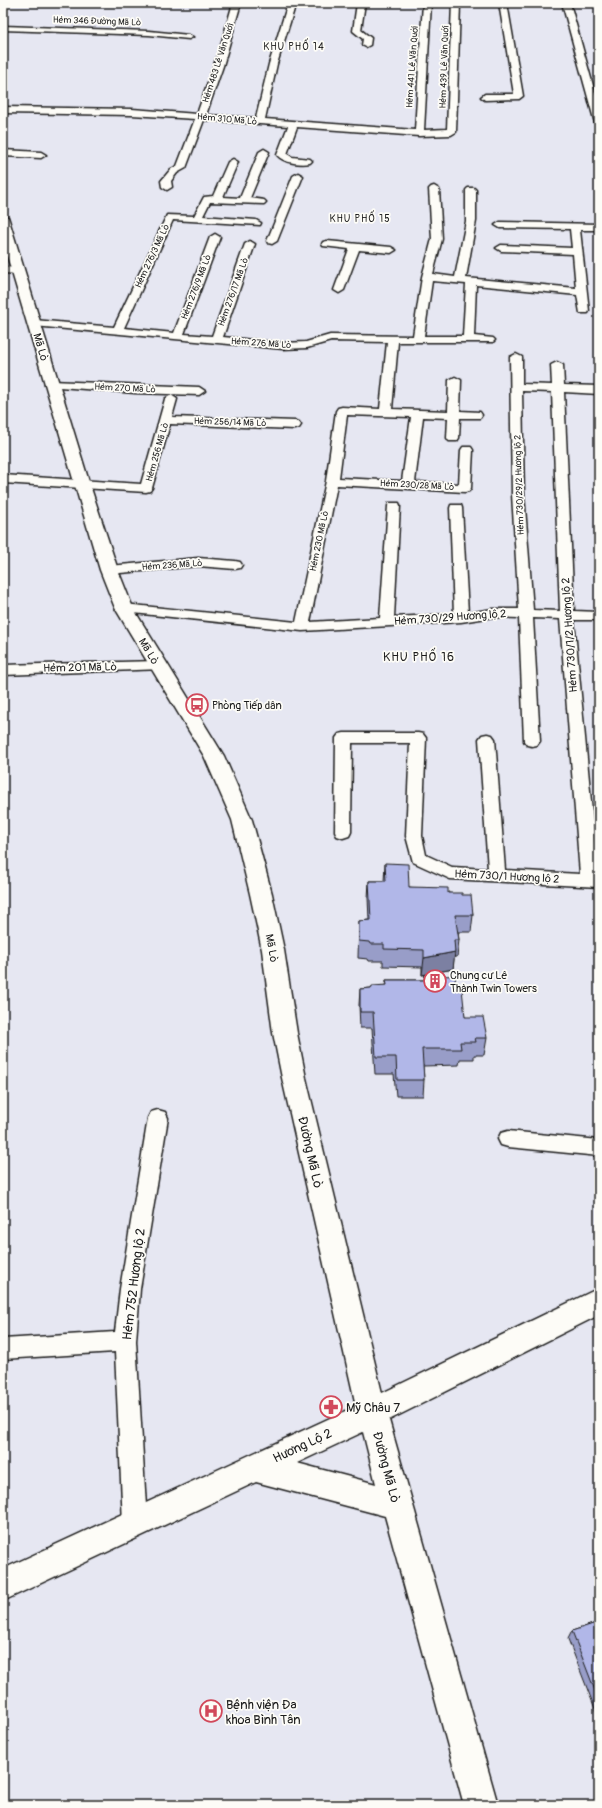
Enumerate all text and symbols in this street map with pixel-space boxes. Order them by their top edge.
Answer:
street label: Hẻm 346 Đường Mã Lò [53,14,141,29]
street label: Hẻm 483 Lê Văn Quới [200,22,237,104]
street label: Hẻm 441 Lê Văn Quới [404,25,421,108]
street label: Hẻm 439 Lê Văn Quới [438,25,451,109]
district label: KHU PHỐ 14 [263,38,325,53]
street label: Hẻm 310 Mã Lò [197,111,257,128]
district label: KHU PHỐ 15 [329,210,391,225]
street label: Hẻm 276/3 Mã Lò [133,223,172,290]
street label: Hẻm 276/9 Mã Lò [179,253,214,321]
street label: Hẻm 276/17 Mã Lò [216,256,251,328]
street label: Mã Lò [30,332,51,362]
street label: Hẻm 276 Mã Lò [230,336,292,351]
street label: Hẻm 270 Mã Lò [94,381,156,396]
street label: Hẻm 256/14 Mã Lò [194,416,267,429]
street label: Hẻm 256 Mã Lò [144,421,171,483]
street label: Hẻm 730/29/2 Hương lộ 2 [512,435,527,535]
street label: Hẻm 230/28 Mã Lò [380,478,454,493]
street label: Hẻm 230 Mã Lò [308,510,331,572]
street label: Hẻm 236 Mã Lò [141,558,203,573]
street label: Hẻm 730/1/2 Hương lộ 2 [559,577,580,693]
street label: Hẻm 730/29 Hương lộ 2 [393,607,507,628]
street label: Mã Lò [136,636,161,667]
district label: KHU PHỐ 16 [383,647,455,665]
street label: Hẻm 201 Mã Lò [43,660,117,675]
bus stop icon: Phòng Tiếp dân [184,692,210,718]
place label: Phòng Tiếp dân [212,699,282,712]
street label: Hẻm 730/1 Hương lộ 2 [454,867,560,886]
street label: Mã Lò [263,933,280,963]
building icon: Chung cư Lê Thành Twin Towers [422,968,448,994]
place label: Chung cư Lê Thành Twin Towers [450,969,537,995]
street label: Đường Mã Lò [294,1115,326,1190]
street label: Hẻm 752 Hương lộ 2 [119,1227,149,1341]
pharmacy icon: Mỹ Châu 7 [318,1394,344,1420]
place label: Mỹ Châu 7 [346,1400,400,1416]
street label: Hương Lộ 2 [270,1425,334,1467]
street label: Đường Mã Lò [369,1430,403,1505]
place label: Bệnh viện Đa khoa Bình Tân [226,1697,301,1728]
hospital icon: Bệnh viện Đa khoa Bình Tân [198,1698,224,1724]

